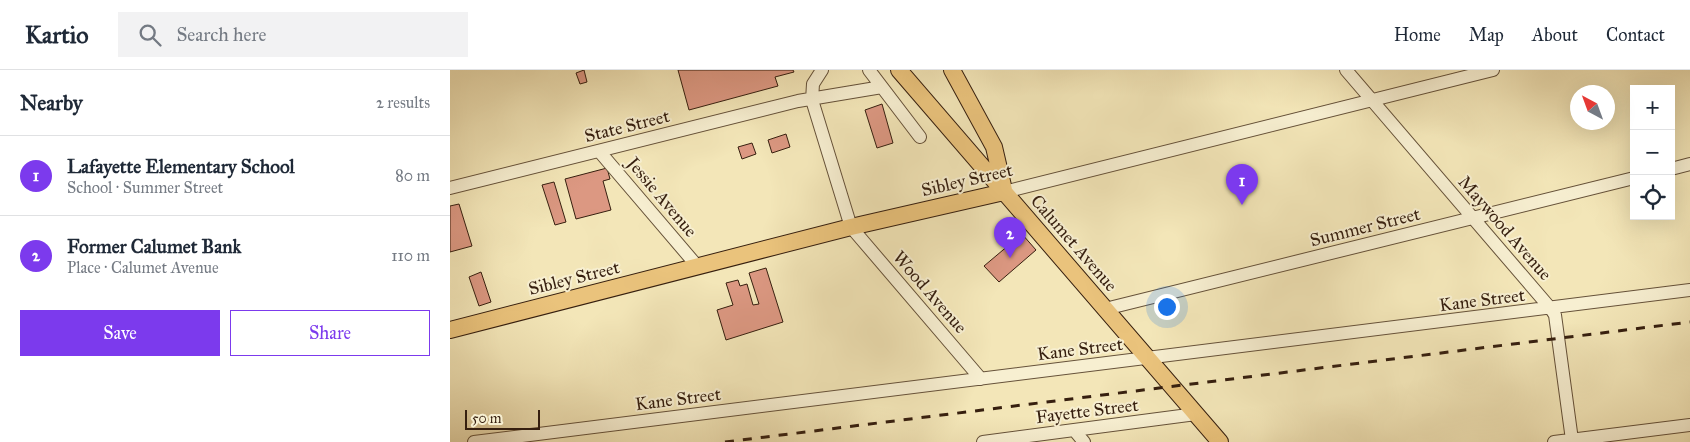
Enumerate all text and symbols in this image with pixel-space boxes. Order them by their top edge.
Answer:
search box [118,12,468,57]
text: Kartio [25,20,88,50]
icon: search [136,21,164,49]
text: Search here [176,23,266,46]
text: Home [1394,24,1441,46]
text: Map [1469,24,1504,46]
text: About [1532,24,1578,46]
text: Contact [1606,24,1665,46]
north arrow [1570,85,1615,130]
map controls [1630,85,1675,220]
button: + [1630,85,1675,130]
text: Nearby [20,90,83,116]
text: 2 results [376,93,430,112]
street label: State Street [582,105,672,147]
button: − [1630,130,1675,175]
street label: Jessie Avenue [620,151,702,242]
text: Lafayette Elementary School [67,155,295,178]
street label: Sibley Street [919,159,1015,201]
pin: 1 [1226,164,1258,205]
text: 1 [33,166,39,185]
text: 80 m [395,166,430,185]
street label: Maywood Avenue [1454,171,1556,285]
button: locate [1630,175,1675,220]
text: School · Summer Street [67,178,223,197]
street label: Calumet Avenue [1026,190,1122,296]
street label: Summer Street [1308,203,1423,251]
pin: 2 [994,217,1026,258]
text: Former Calumet Bank [67,235,241,258]
text: 2 [32,246,40,265]
text: 110 m [391,246,430,265]
street label: Wood Avenue [888,246,972,338]
street label: Sibley Street [526,256,622,300]
text: Place · Calumet Avenue [67,258,219,277]
street label: Kane Street [1438,284,1527,316]
your location [1154,294,1180,320]
button: Save [20,310,220,356]
button: Share [230,310,430,356]
street label: Kane Street [1036,333,1125,365]
street label: Kane Street [634,383,723,415]
street label: Fayette Street [1034,394,1140,428]
scale bar [465,407,540,430]
text: 50 m [472,410,501,427]

